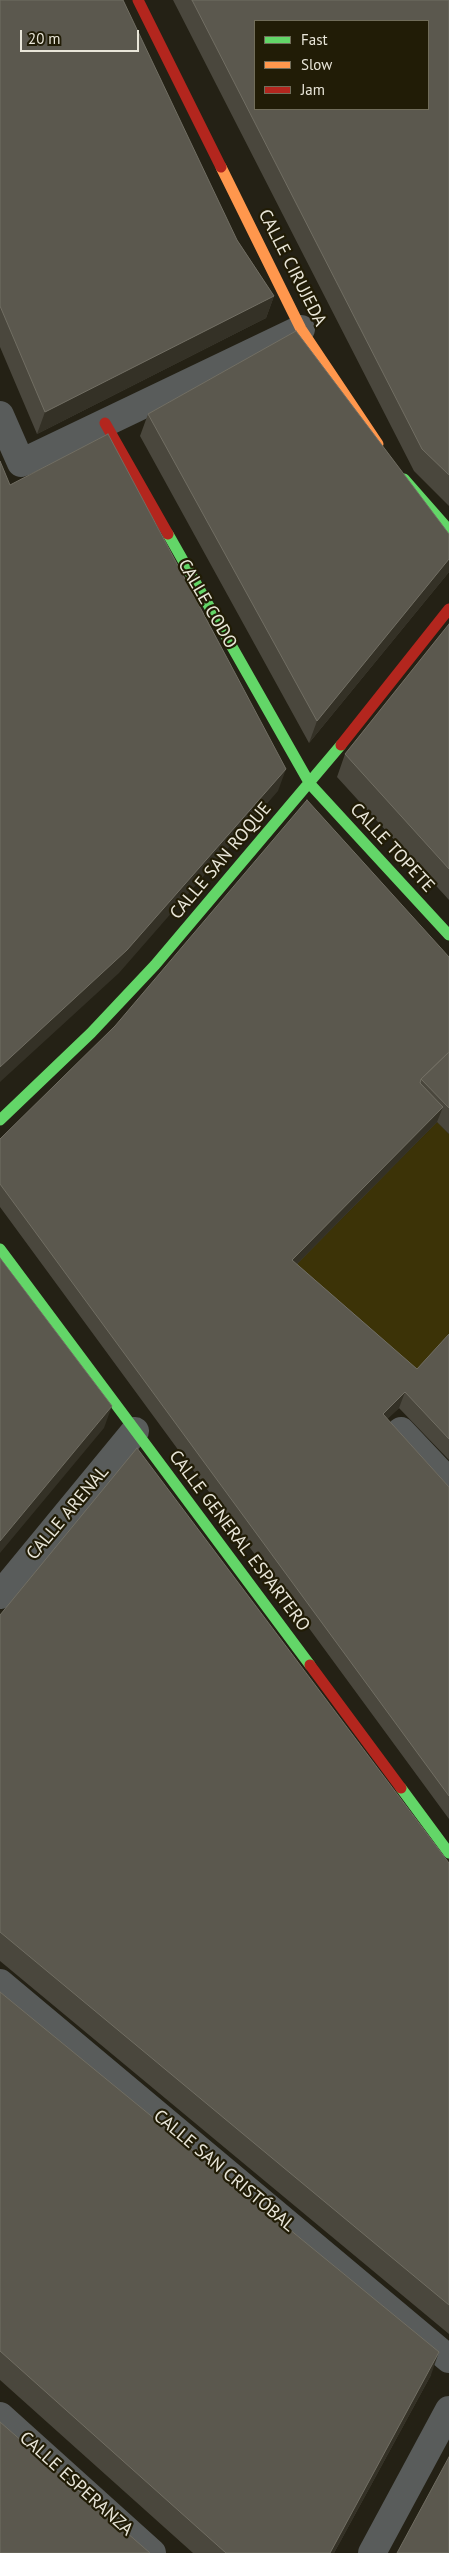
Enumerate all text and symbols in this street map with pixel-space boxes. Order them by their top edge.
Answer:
scale bar [22,20,141,52]
legend [254,20,429,110]
text: 20 m [28,29,61,48]
text: Fast [301,30,328,49]
text: Slow [301,55,332,74]
text: Jam [301,80,325,99]
street label: CALLE CIRUJEDA [253,206,331,330]
street label: CALLE CODO [173,555,241,653]
street label: CALLE SAN ROQUE [166,798,276,924]
street label: CALLE TOPETE [345,799,439,897]
street label: CALLE GENERAL ESPARTERO [164,1446,314,1636]
street label: CALLE ARENAL [22,1462,114,1564]
street label: CALLE SAN CRISTÓBAL [149,2106,299,2236]
street label: CALLE ESPERANZA [15,2427,137,2541]

